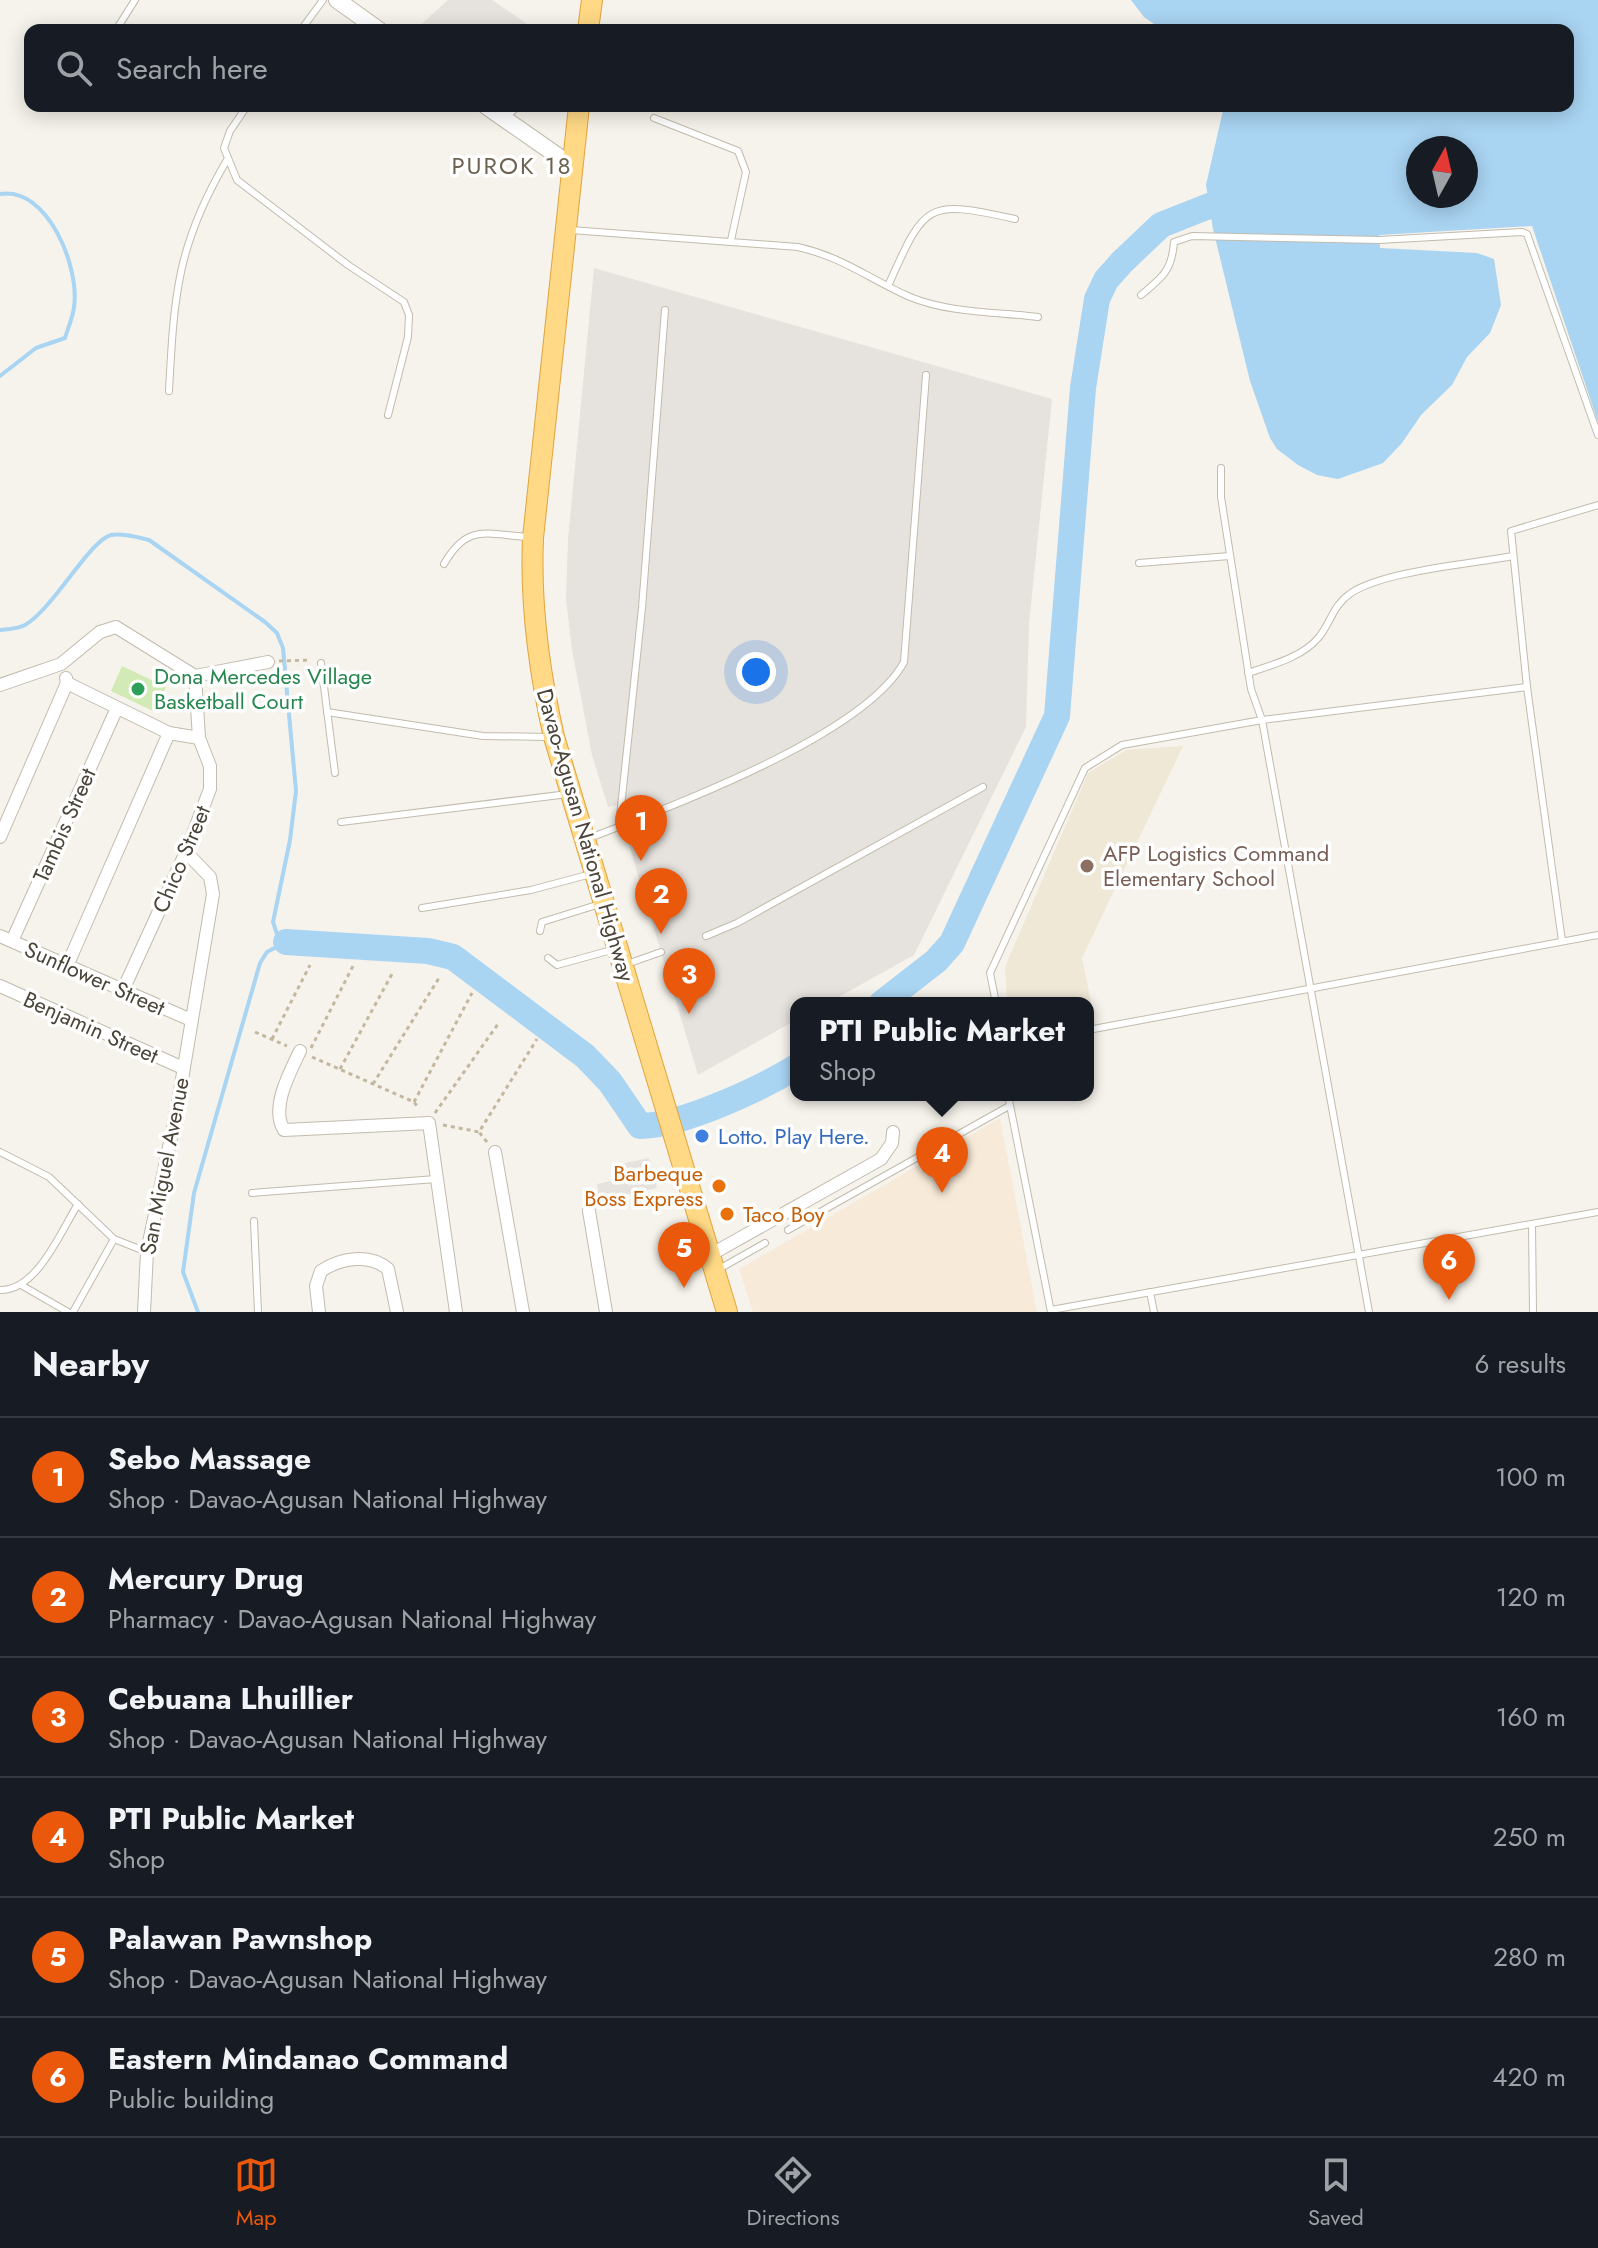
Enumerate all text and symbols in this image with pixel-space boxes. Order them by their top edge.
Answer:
search box [24,24,1574,112]
icon: search [52,46,96,90]
text: Search here [116,47,268,90]
north arrow [1406,136,1478,208]
district label: PUROK 18 [451,148,573,183]
your location [736,652,776,692]
place label: Dona Mercedes Village Basketball Court [154,660,372,717]
marker: Dona Mercedes Village Basketball Court [129,680,147,698]
street label: Davao-Agusan National Highway [529,685,643,986]
street label: Tambis Street [25,762,104,887]
pin: 1 [615,795,667,861]
street label: Chico Street [144,800,218,918]
place label: AFP Logistics Command Elementary School [1103,837,1329,894]
marker: AFP Logistics Command Elementary School [1078,857,1096,875]
pin: 2 [635,868,687,934]
street label: Sunflower Street [20,933,171,1024]
pin: 3 [663,948,715,1014]
street label: Benjamin Street [18,983,164,1071]
popup [790,997,1094,1101]
text: PTI Public Market [819,1009,1065,1052]
text: Shop [819,1052,876,1090]
street label: San Miguel Avenue [131,1075,197,1257]
place label: Lotto. Play Here. [718,1120,870,1152]
marker: Lotto. Play Here. [693,1127,711,1145]
pin: 4 [916,1127,968,1193]
place label: Barbeque Boss Express [584,1157,703,1214]
marker: Barbeque Boss Express [710,1177,728,1195]
place label: Taco Boy [743,1198,825,1230]
marker: Taco Boy [718,1205,736,1223]
pin: 5 [658,1222,710,1288]
pin: 6 [1423,1234,1475,1300]
text: Nearby [32,1340,149,1389]
text: 6 results [1474,1345,1566,1383]
text: Sebo Massage [108,1437,311,1480]
text: 1 [51,1458,65,1496]
text: 100 m [1495,1458,1566,1496]
text: Shop · Davao-Agusan National Highway [108,1480,547,1518]
text: Mercury Drug [108,1557,304,1600]
text: 2 [49,1578,67,1616]
text: 120 m [1496,1578,1566,1616]
text: Pharmacy · Davao-Agusan National Highway [108,1600,596,1638]
text: Cebuana Lhuillier [108,1677,353,1720]
text: 3 [50,1698,66,1736]
text: 160 m [1496,1698,1566,1736]
text: Shop · Davao-Agusan National Highway [108,1720,547,1758]
text: PTI Public Market [108,1797,354,1840]
text: 4 [49,1818,67,1856]
text: 250 m [1493,1818,1566,1856]
text: Shop [108,1840,165,1878]
text: Palawan Pawnshop [108,1917,372,1960]
text: 5 [50,1938,66,1976]
text: 280 m [1493,1938,1566,1976]
text: Shop · Davao-Agusan National Highway [108,1960,547,1998]
text: Eastern Mindanao Command [108,2037,508,2080]
text: 6 [49,2058,67,2096]
text: 420 m [1492,2058,1566,2096]
text: Public building [108,2080,274,2118]
tab: Map [234,2153,278,2233]
tab: Directions [747,2153,840,2233]
tab: Saved [1308,2153,1364,2233]

